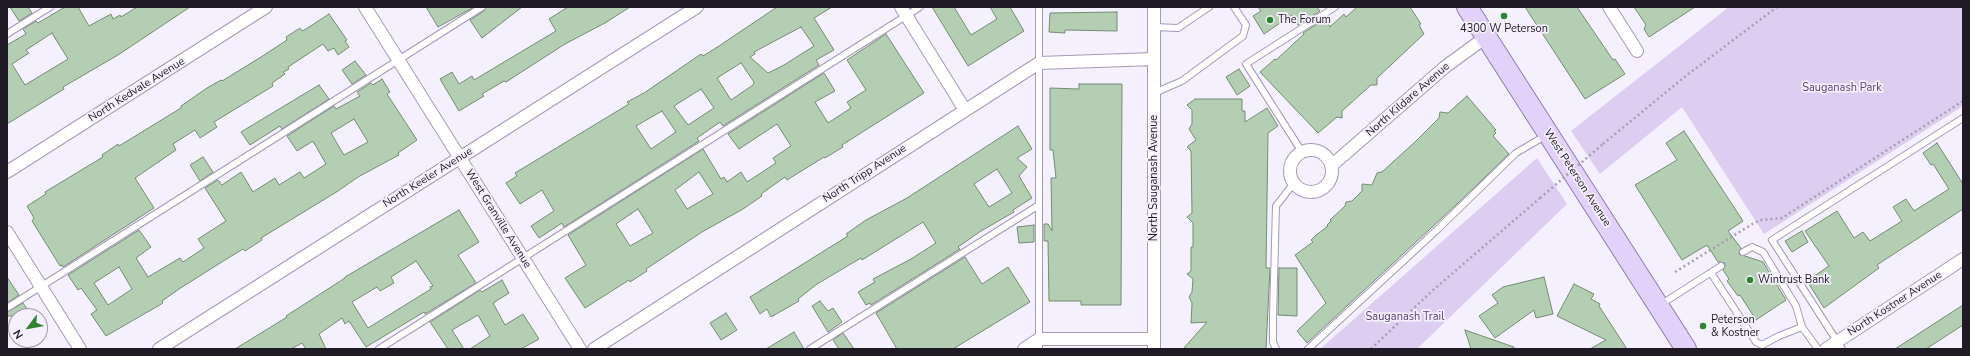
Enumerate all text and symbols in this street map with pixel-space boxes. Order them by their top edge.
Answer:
marker: 4300 W Peterson [1499,11,1509,21]
place label: The Forum [1278,13,1331,27]
marker: The Forum [1265,15,1275,25]
place label: 4300 W Peterson [1460,22,1548,36]
street label: North Kedvale Avenue [86,55,188,125]
street label: North Kildare Avenue [1364,60,1452,140]
park label: Sauganash Park [1802,81,1882,95]
street label: North Sauganash Avenue [1147,115,1161,241]
street label: West Peterson Avenue [1541,127,1613,229]
street label: North Tripp Avenue [821,142,909,206]
street label: North Keeler Avenue [381,145,475,211]
street label: West Granville Avenue [462,167,534,271]
street label: North Kostner Avenue [1845,269,1945,339]
place label: Wintrust Bank [1758,273,1830,287]
marker: Wintrust Bank [1745,275,1755,285]
north arrow [8,308,48,348]
park label: Sauganash Trail [1366,310,1444,324]
place label: Peterson & Kostner [1711,313,1759,339]
marker: Peterson & Kostner [1698,321,1708,331]
text: N [10,327,27,342]

